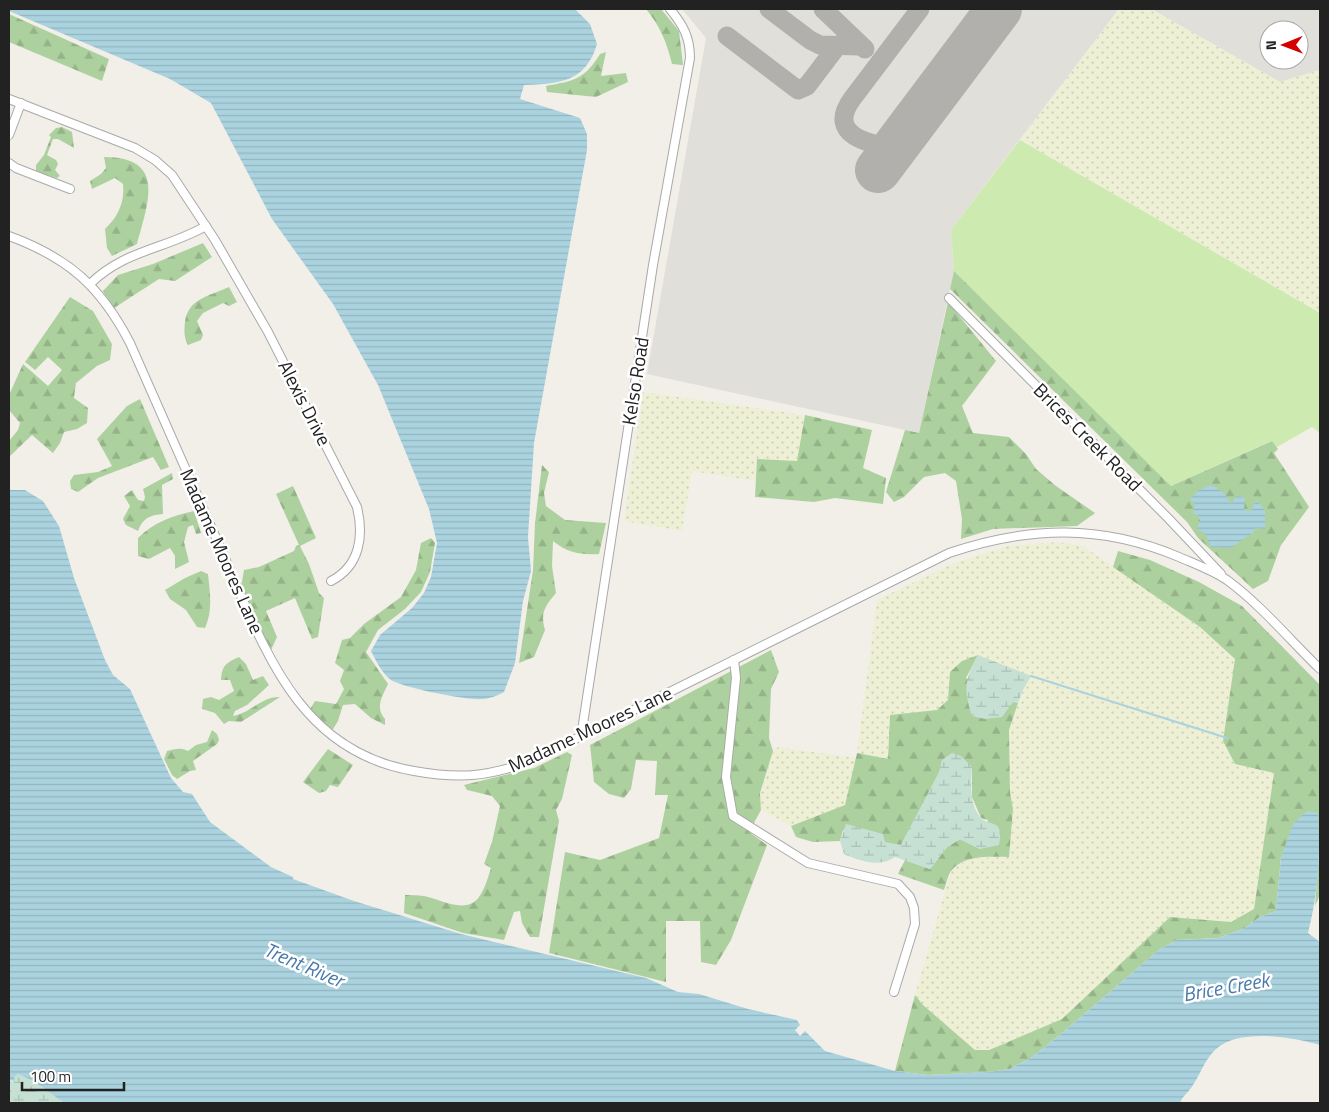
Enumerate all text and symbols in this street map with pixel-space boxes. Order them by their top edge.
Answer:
north arrow [1259,20,1309,70]
text: N [1260,40,1281,50]
street label: Kelso Road [613,335,656,427]
street label: Alexis Drive [272,355,339,451]
street label: Brices Creek Road [1027,376,1149,498]
street label: Madame Moores Lane [173,464,272,638]
street label: Madame Moores Lane [503,678,677,779]
water label: Trent River [260,934,351,996]
water label: Brice Creek [1180,963,1274,1009]
scale bar [22,1060,125,1092]
text: 100 m [30,1065,71,1088]

